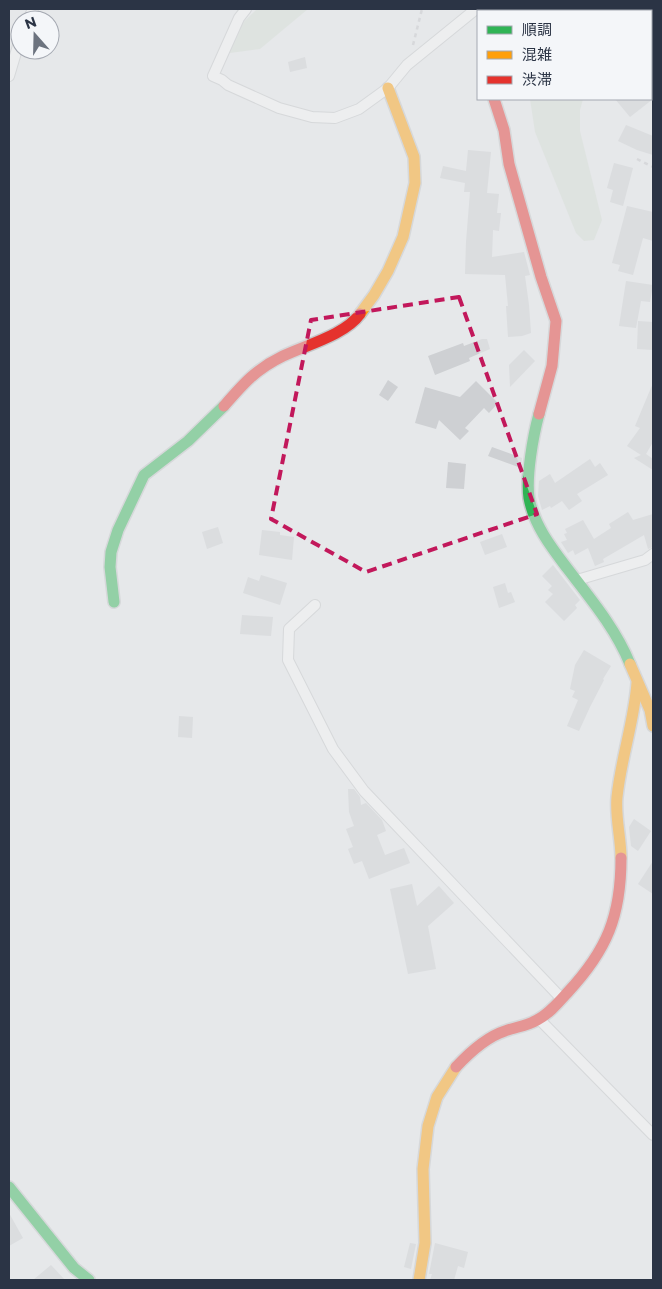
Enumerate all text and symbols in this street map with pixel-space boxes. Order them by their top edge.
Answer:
north arrow [10,10,60,60]
legend [477,10,652,100]
text: N [22,12,39,33]
text: 順調 [522,20,552,39]
text: 混雑 [522,45,552,64]
text: 渋滞 [522,70,552,89]

